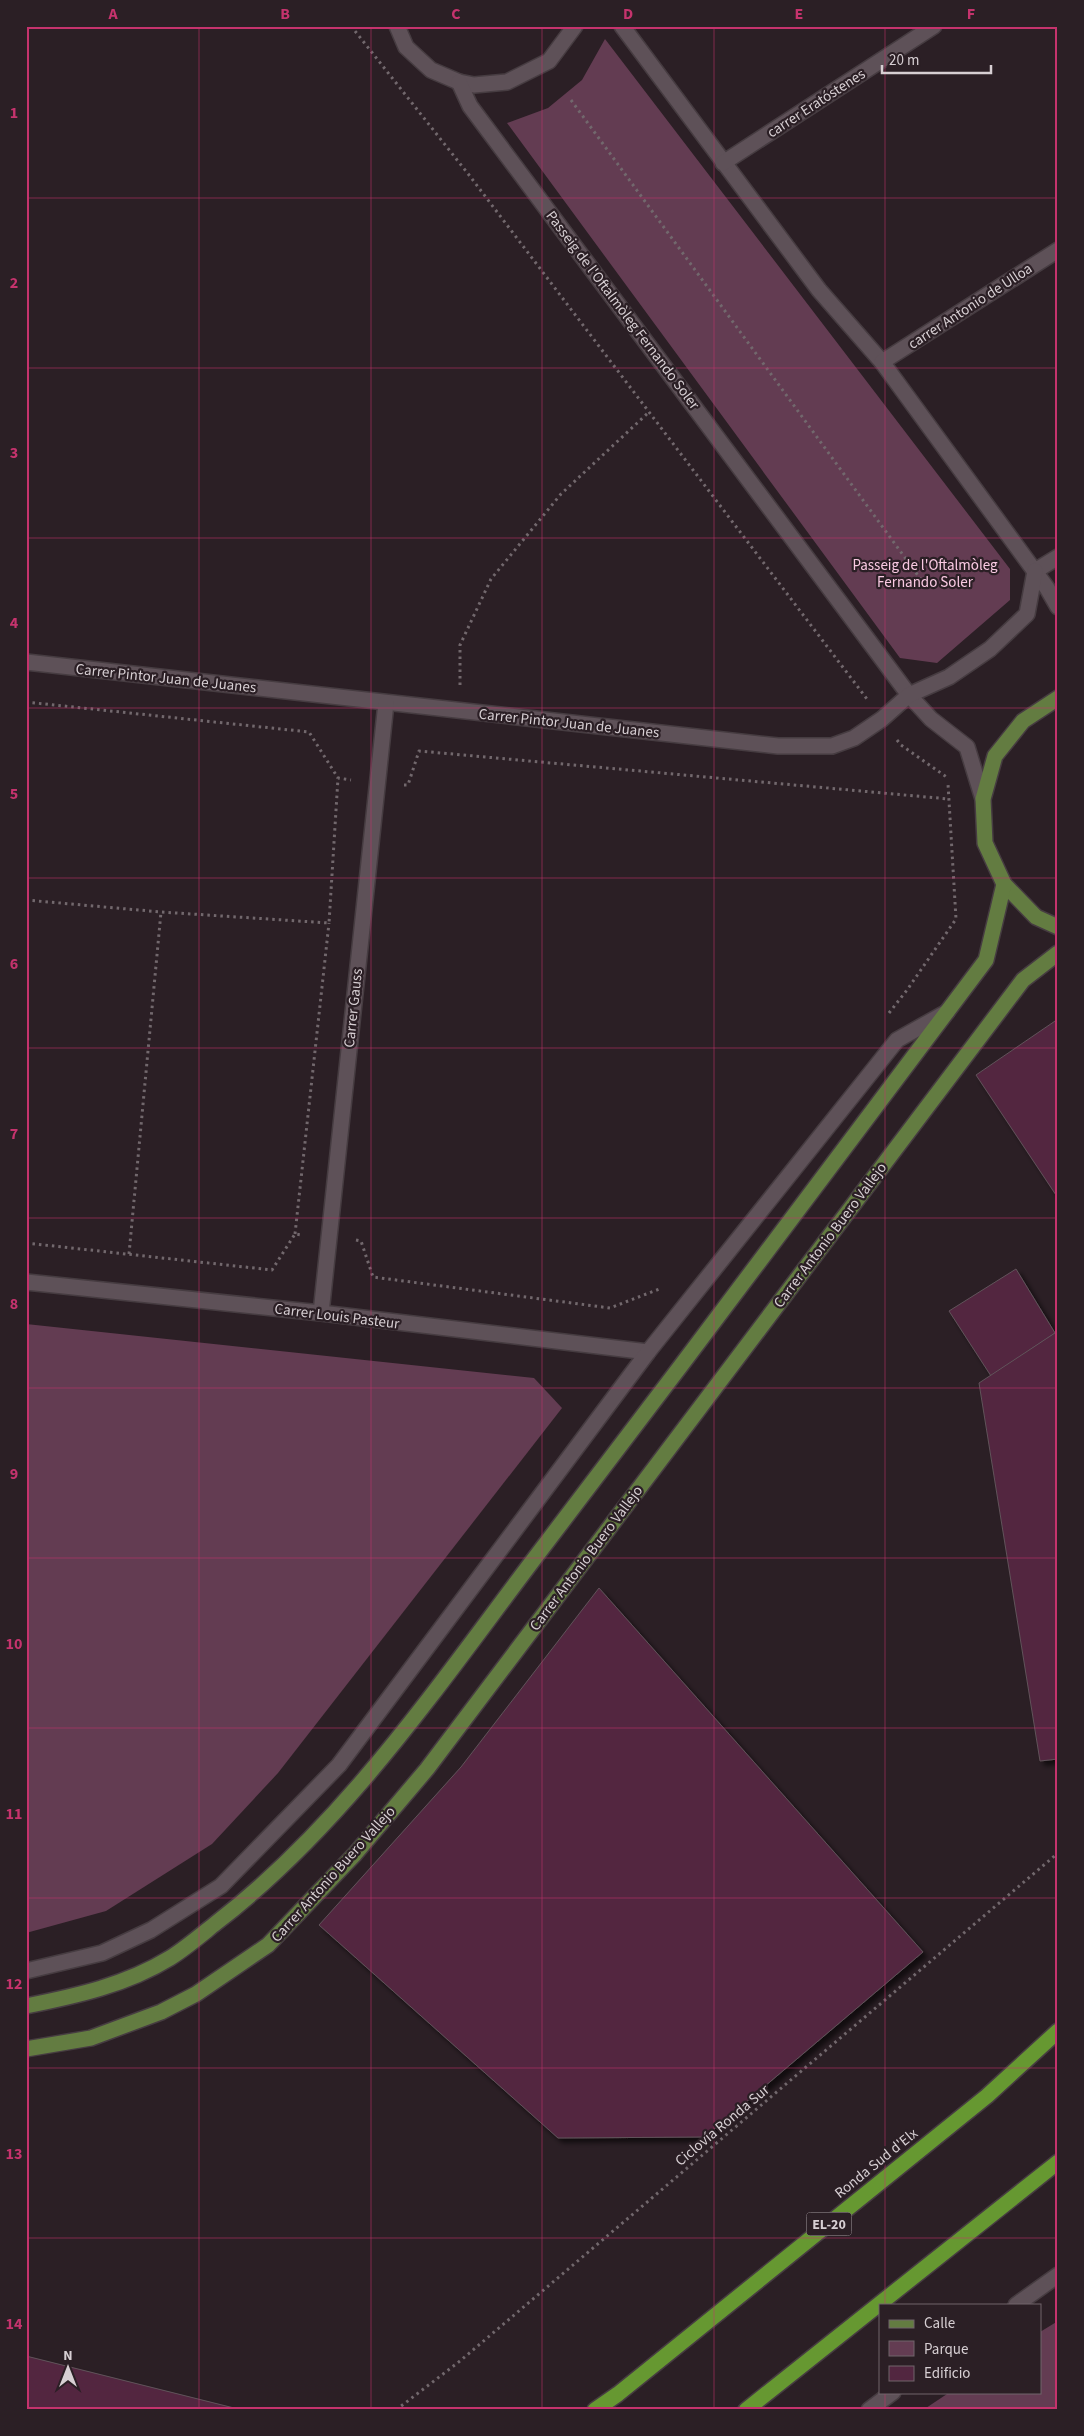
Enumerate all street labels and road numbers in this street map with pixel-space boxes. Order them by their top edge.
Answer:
street label: carrer Eratóstenes [763,64,870,143]
street label: Passeig de l'Oftalmòleg Fernando Soler [541,207,705,415]
street label: carrer Antonio de Ulloa [904,258,1036,354]
street label: Carrer Pintor Juan de Juanes [75,659,257,698]
street label: Carrer Pintor Juan de Juanes [478,704,660,743]
street label: Carrer Gauss [339,967,368,1049]
street label: Carrer Antonio Buero Vallejo [769,1158,892,1312]
street label: Carrer Louis Pasteur [273,1298,401,1335]
street label: Carrer Antonio Buero Vallejo [525,1481,648,1635]
street label: Carrer Antonio Buero Vallejo [266,1802,400,1947]
street label: Ciclovía Ronda Sur [671,2079,775,2171]
street label: Ronda Sud d'Elx [830,2123,923,2204]
road number: EL-20 [806,2212,852,2236]

